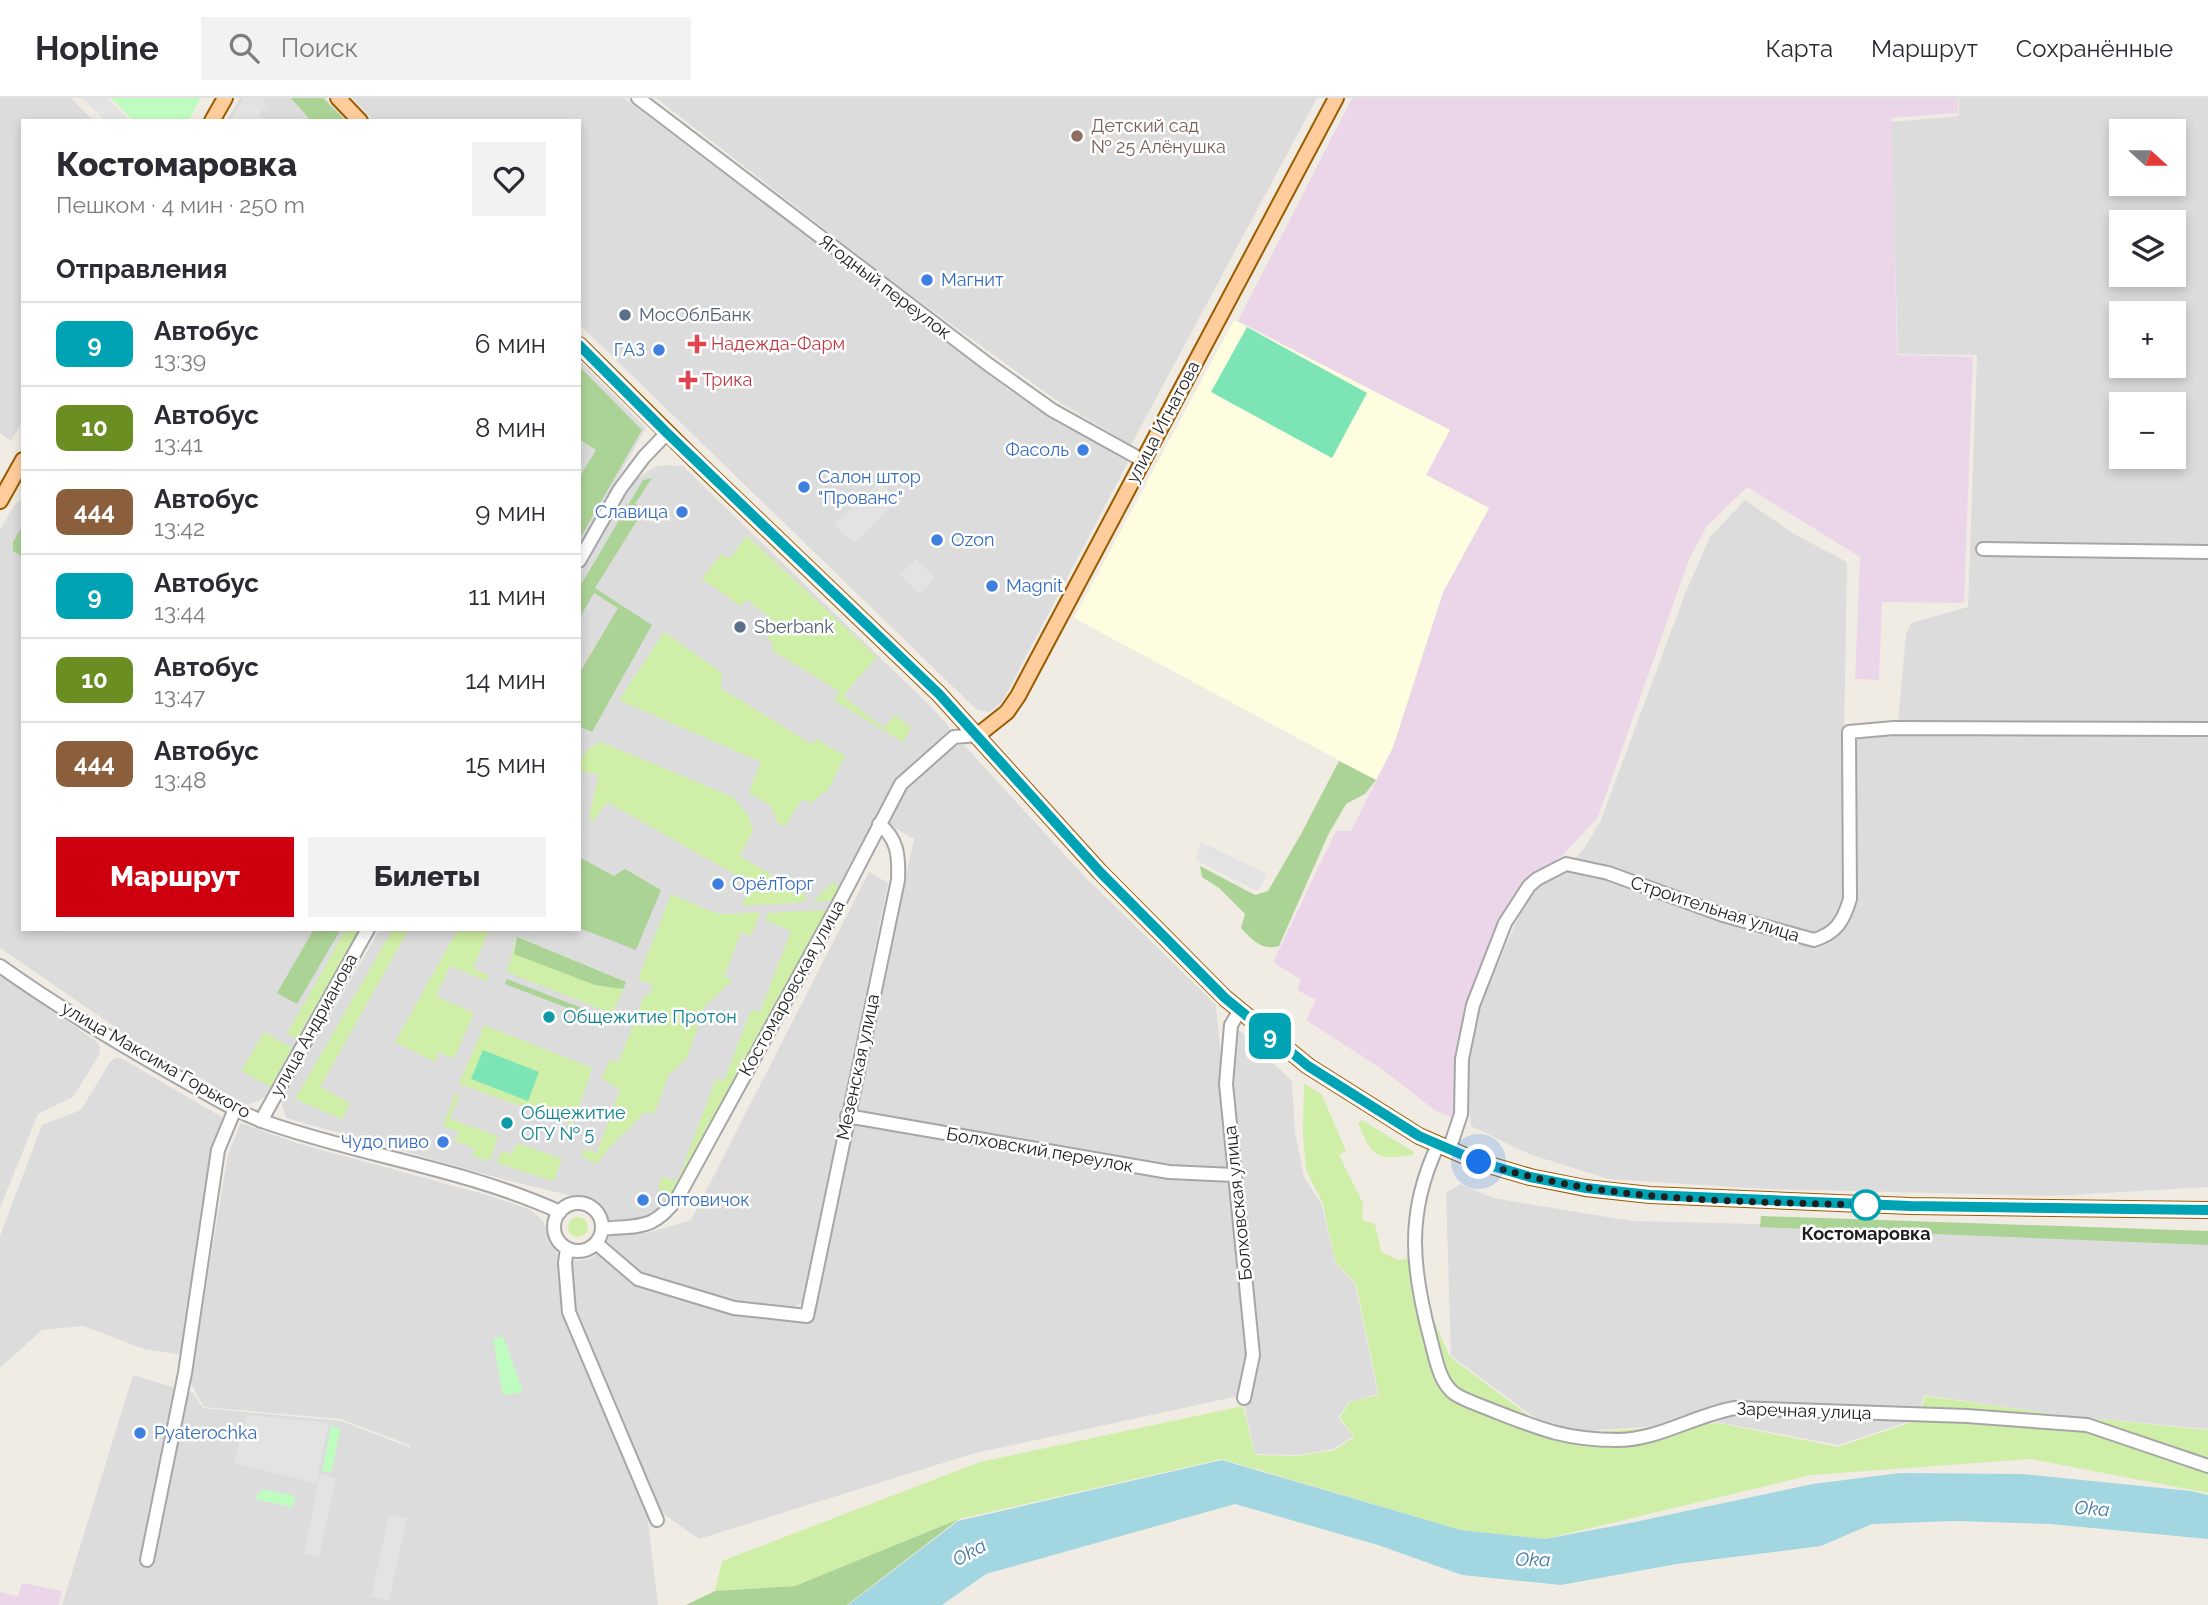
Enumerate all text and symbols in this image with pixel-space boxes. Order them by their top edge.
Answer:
search box [201,17,691,80]
text: Hopline [35,29,159,68]
icon: search [225,29,263,67]
text: Поиск [281,33,358,63]
text: Карта [1765,34,1833,63]
text: Маршрут [1871,34,1978,63]
text: Сохранённые [2016,34,2173,63]
place label: Детский сад № 25 Алёнушка [1091,115,1226,157]
north arrow [2109,119,2186,196]
map controls [2109,119,2186,469]
marker: Детский сад № 25 Алёнушка [1069,128,1085,144]
button: heart [472,142,546,216]
text: Костомаровка [56,145,297,184]
text: Пешком · 4 мин · 250 m [56,191,305,218]
button: layers [2109,210,2186,287]
street label: Ягодный переулок [815,230,956,343]
text: Отправления [56,254,227,284]
place label: Магнит [941,269,1004,290]
marker: Магнит [919,272,935,288]
button: + [2109,301,2186,378]
place label: МосОблБанк [639,304,751,325]
marker: МосОблБанк [617,307,633,323]
text: Автобус [154,316,259,346]
text: 9 [87,329,102,358]
text: 6 мин [475,329,546,359]
place label: Надежда-Фарм [711,333,845,354]
marker: Надежда-Фарм [689,336,705,352]
place label: ГАЗ [614,339,645,360]
marker: ГАЗ [651,342,667,358]
text: 13:39 [154,346,206,373]
street label: улица Игнатова [1122,357,1204,486]
place label: Трика [702,369,752,390]
marker: Трика [680,372,696,388]
button: − [2109,392,2186,469]
text: Автобус [154,400,259,430]
text: 10 [81,413,108,442]
text: 8 мин [475,413,546,443]
text: 13:41 [154,430,203,457]
place label: Фасоль [1005,439,1069,460]
marker: Фасоль [1075,442,1091,458]
place label: Салон штор "Прованс" [818,466,921,508]
marker: Салон штор "Прованс" [796,479,812,495]
text: Автобус [154,484,259,514]
text: 444 [74,497,115,526]
text: 9 мин [475,497,546,527]
place label: Славица [595,501,668,522]
marker: Славица [674,504,690,520]
text: 13:42 [154,514,205,541]
place label: Ozon [951,529,994,550]
marker: Ozon [929,532,945,548]
text: Автобус [154,568,259,598]
place label: Magnit [1006,575,1063,596]
marker: Magnit [984,578,1000,594]
text: 9 [87,581,102,610]
text: 11 мин [468,581,546,611]
text: 13:44 [154,598,206,625]
place label: Sberbank [754,616,834,637]
marker: Sberbank [732,619,748,635]
text: Автобус [154,652,259,682]
text: 10 [81,665,108,694]
text: 14 мин [465,665,546,695]
text: 13:47 [154,682,205,709]
text: Автобус [154,736,259,766]
text: 444 [74,749,115,778]
text: 15 мин [465,749,546,779]
text: 13:48 [154,766,207,793]
button: Маршрут [56,837,294,917]
button: Билеты [308,837,546,917]
street label: Строительная улица [1628,871,1802,946]
place label: ОрёлТорг [732,873,814,894]
marker: ОрёлТорг [710,876,726,892]
street label: Костомаровская улица [734,896,849,1079]
street label: улица Андрианова [266,950,362,1100]
street label: Мезенская улица [832,992,883,1142]
street label: улица Максима Горького [58,997,255,1123]
place label: Общежитие Протон [563,1006,737,1027]
marker: Общежитие Протон [541,1009,557,1025]
line badge: 9 [1247,1013,1293,1059]
text: 9 [1263,1021,1277,1050]
place label: Общежитие ОГУ № 5 [521,1102,626,1144]
marker: Общежитие ОГУ № 5 [499,1115,515,1131]
street label: Болховский переулок [945,1123,1135,1176]
street label: Болховская улица [1219,1125,1256,1281]
place label: Чудо пиво [341,1131,429,1152]
marker: Чудо пиво [435,1134,451,1150]
your location [1461,1144,1496,1179]
place label: Оптовичок [657,1189,750,1210]
marker: Костомаровка [1851,1190,1881,1220]
marker: Оптовичок [635,1192,651,1208]
place label: Костомаровка [1801,1223,1931,1244]
street label: Заречная улица [1736,1398,1872,1423]
place label: Pyaterochka [154,1422,257,1443]
marker: Pyaterochka [132,1425,148,1441]
water label: Oka [2074,1496,2110,1520]
water label: Oka [948,1534,990,1570]
water label: Oka [1515,1548,1551,1570]

